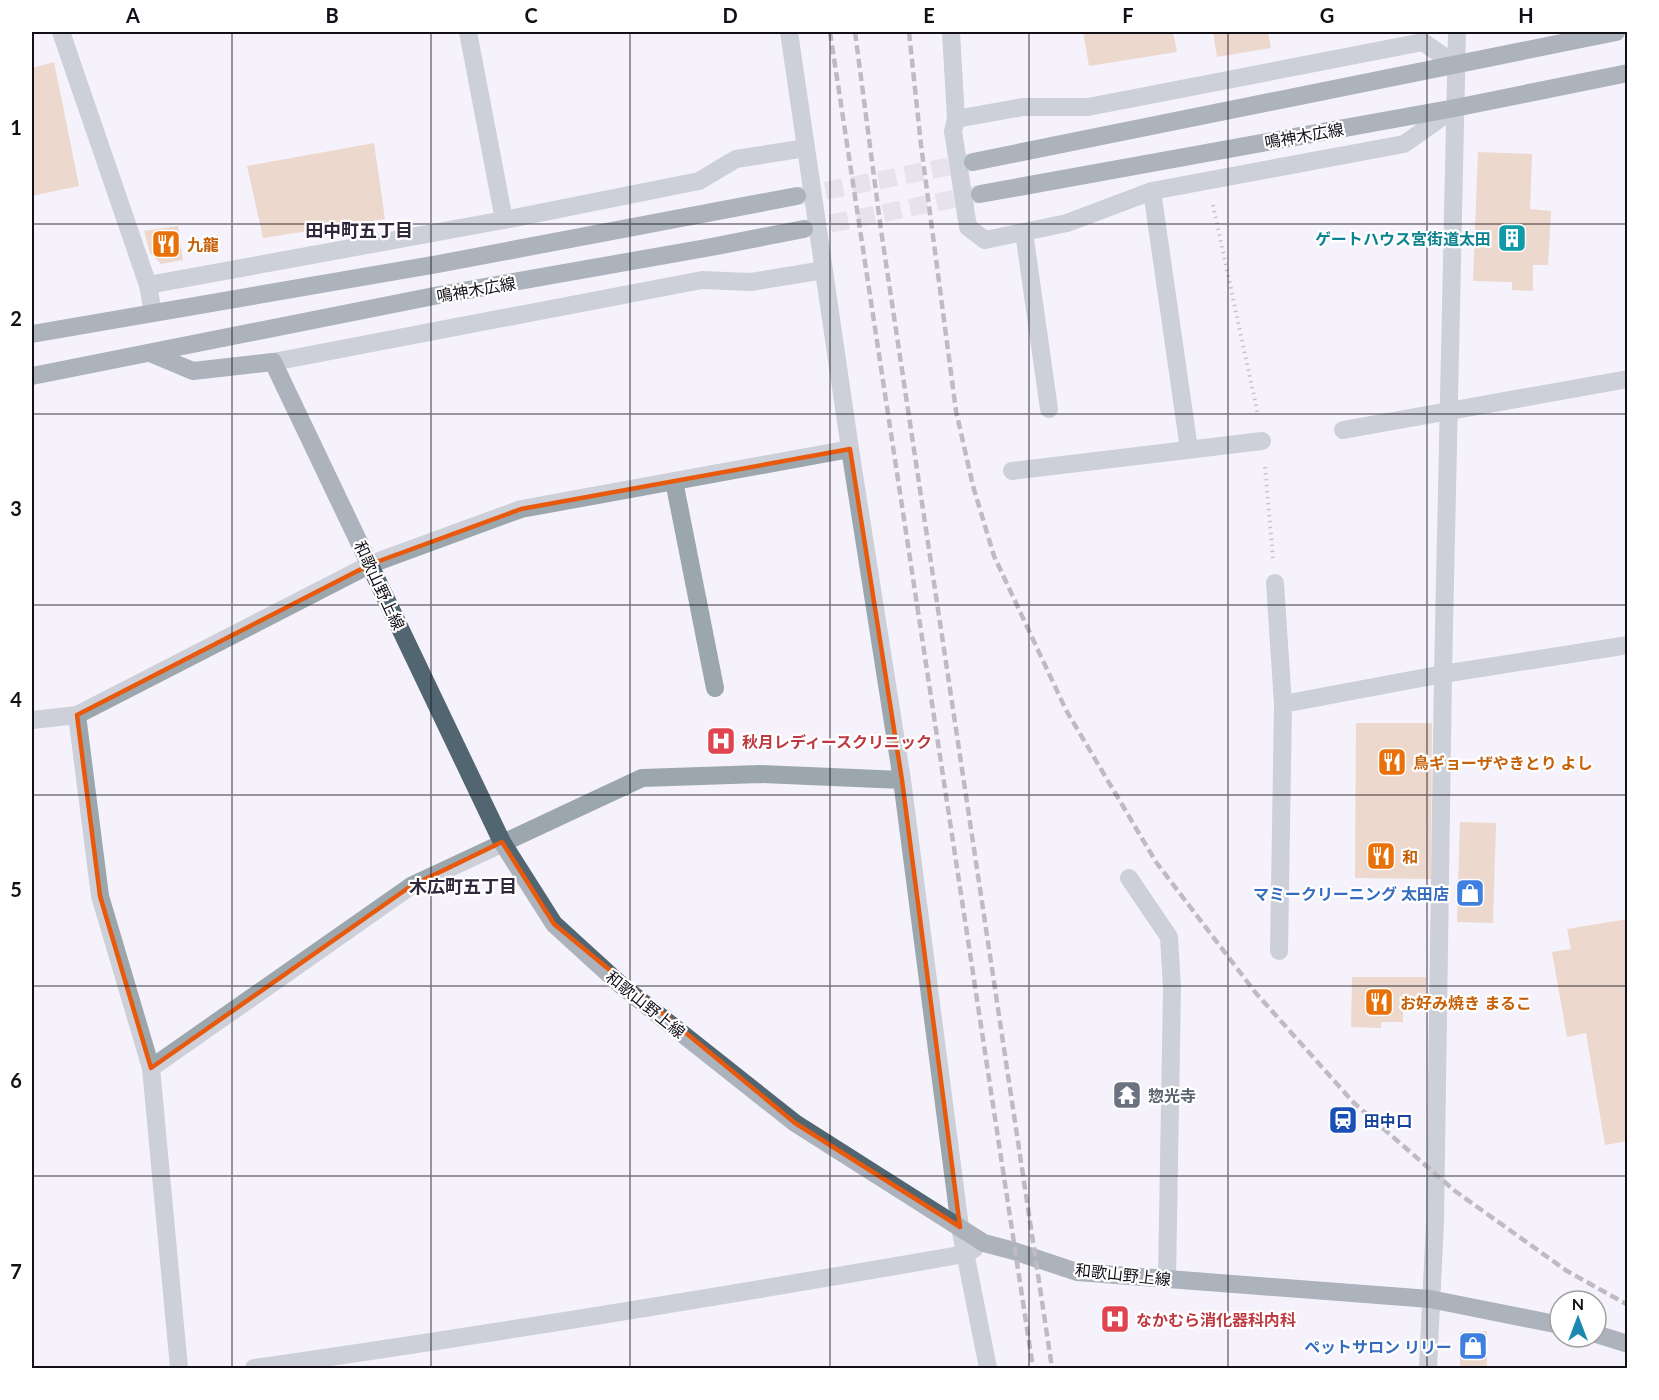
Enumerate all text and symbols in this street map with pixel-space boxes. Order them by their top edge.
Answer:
text: A [125,3,140,27]
text: B [325,3,339,27]
text: C [524,3,538,27]
text: D [722,3,738,27]
text: E [923,3,935,27]
text: F [1122,3,1134,27]
text: G [1320,3,1334,27]
text: H [1518,3,1534,27]
text: 1 [10,115,22,139]
street label: 鳴神木広線 [1263,119,1345,151]
district label: 田中町五丁目 [305,219,413,241]
building icon: ゲートハウス宮街道太田 [1496,222,1528,254]
restaurant icon: 九龍 [150,228,182,260]
place label: ゲートハウス宮街道太田 [1315,229,1491,248]
place label: 九龍 [187,235,219,254]
street label: 鳴神木広線 [435,273,517,305]
text: 2 [10,306,22,330]
text: 3 [10,496,22,520]
street label: 和歌山野上線 [351,537,409,633]
text: 4 [10,687,22,711]
hospital icon: 秋月レディースクリニック [705,725,737,757]
place label: 秋月レディースクリニック [742,732,932,751]
restaurant icon: 鳥ギョーザやきとり よし [1376,746,1408,778]
place label: 鳥ギョーザやきとり よし [1413,753,1593,772]
restaurant icon: 和 [1365,840,1397,872]
place label: 和 [1402,847,1418,866]
district label: 木広町五丁目 [409,875,517,897]
text: 5 [10,877,22,901]
shop icon: マミークリーニング 太田店 [1454,877,1486,909]
place label: マミークリーニング 太田店 [1253,884,1449,903]
street label: 和歌山野上線 [603,966,689,1042]
restaurant icon: お好み焼き まるこ [1363,986,1395,1018]
place label: お好み焼き まるこ [1400,993,1532,1012]
text: 6 [10,1068,22,1092]
temple icon: 惣光寺 [1111,1079,1143,1111]
place label: 惣光寺 [1148,1086,1196,1105]
station icon: 田中口 [1327,1104,1359,1136]
place label: 田中口 [1364,1111,1412,1130]
text: 7 [10,1259,22,1283]
street label: 和歌山野上線 [1074,1260,1172,1288]
north arrow [1548,1289,1608,1349]
text: N [1572,1294,1584,1313]
hospital icon: なかむら消化器科内科 [1099,1303,1131,1335]
place label: なかむら消化器科内科 [1136,1310,1296,1329]
shop icon: ペットサロン リリー [1457,1330,1489,1362]
place label: ペットサロン リリー [1304,1337,1452,1356]

